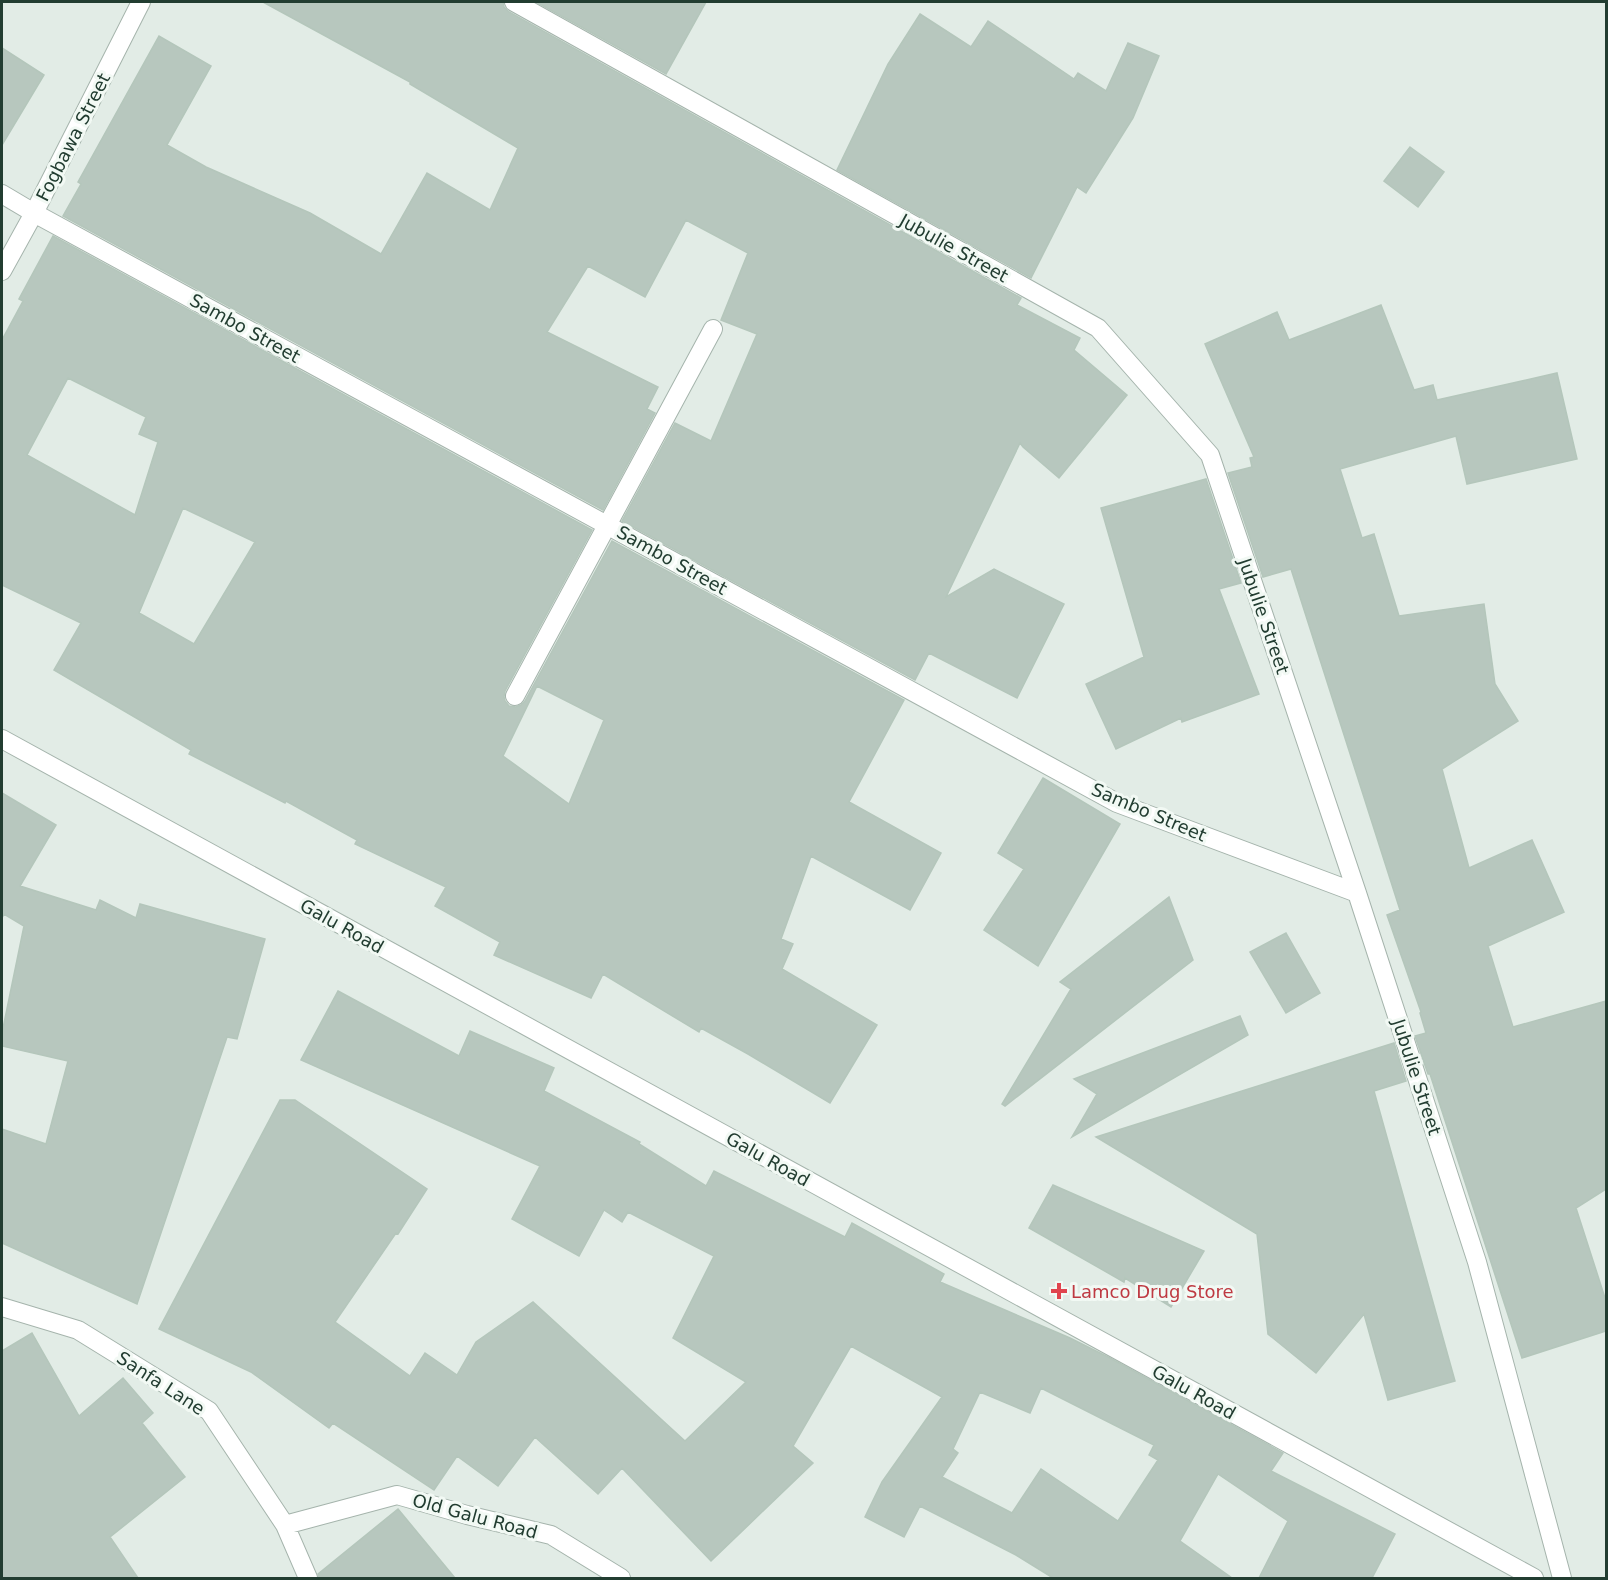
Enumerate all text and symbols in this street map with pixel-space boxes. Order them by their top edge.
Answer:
street label: Fogbawa Street [32,70,114,204]
street label: Jubulie Street [895,209,1012,287]
street label: Sambo Street [186,289,304,367]
street label: Sambo Street [613,521,731,599]
street label: Jubulie Street [1234,554,1294,677]
street label: Sambo Street [1088,778,1210,846]
street label: Galu Road [297,894,387,958]
street label: Jubulie Street [1388,1015,1446,1138]
street label: Galu Road [723,1127,813,1191]
place label: Lamco Drug Store [1071,1281,1234,1302]
marker: Lamco Drug Store [1052,1284,1066,1298]
street label: Sanfa Lane [113,1347,209,1419]
street label: Galu Road [1149,1360,1239,1424]
street label: Old Galu Road [410,1489,540,1543]

